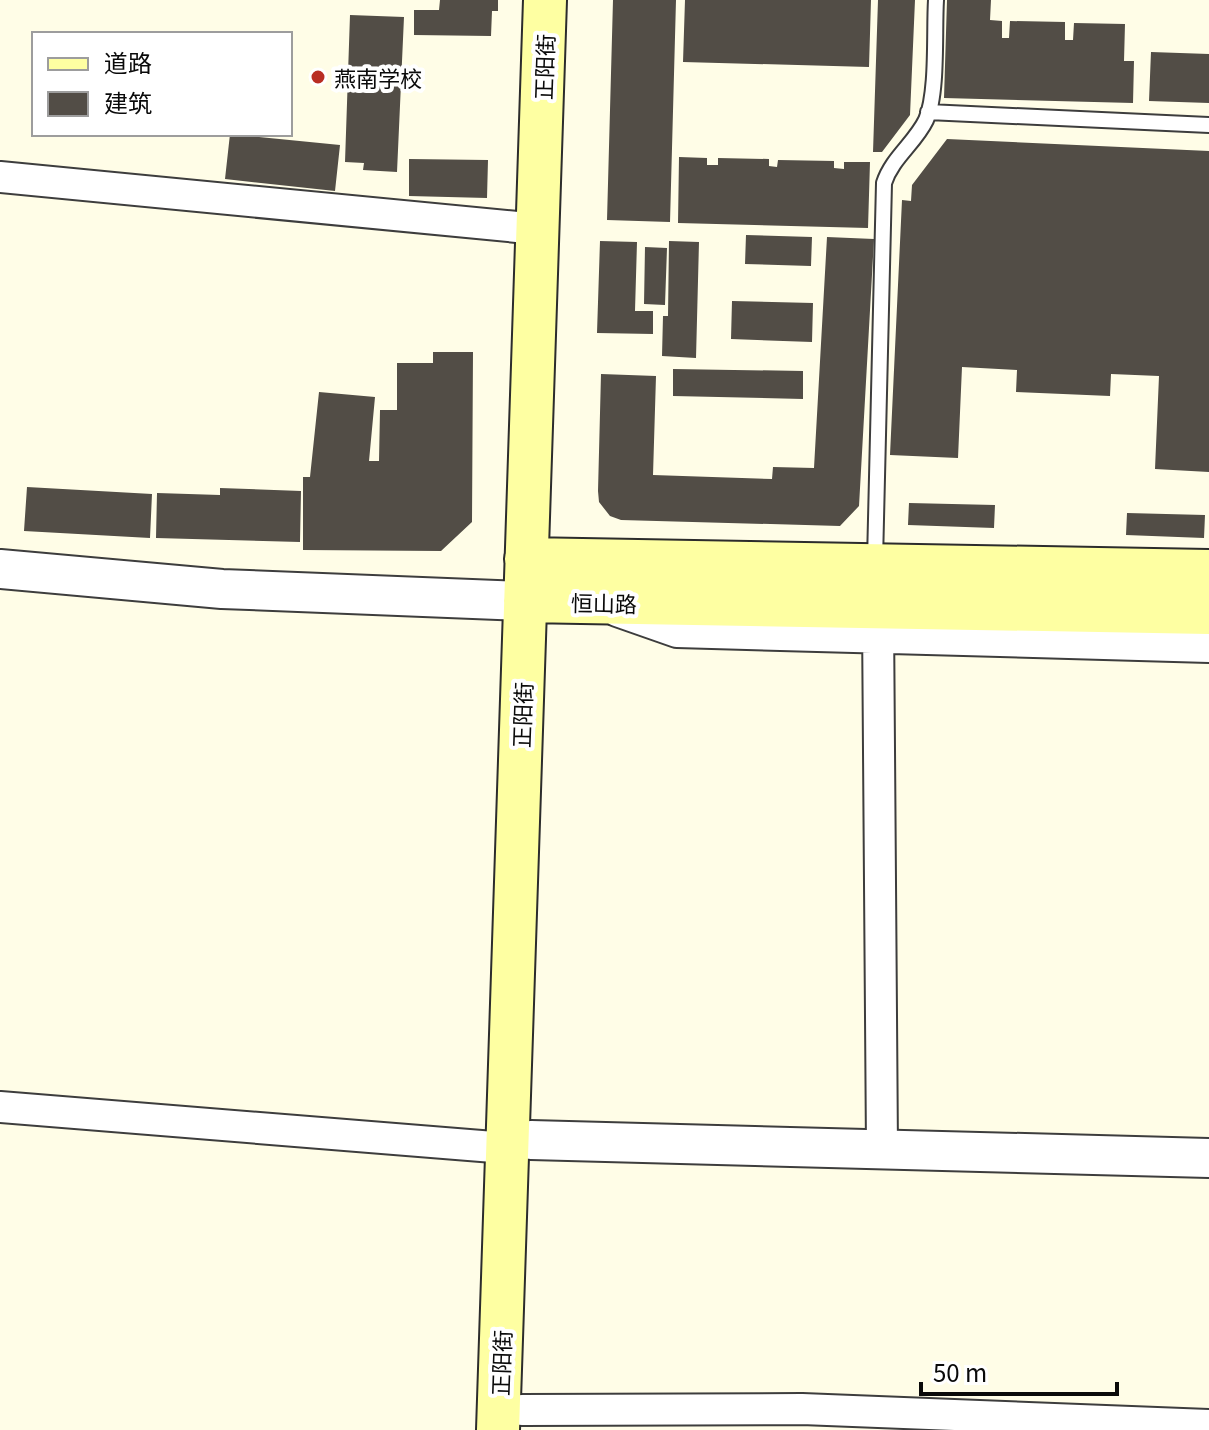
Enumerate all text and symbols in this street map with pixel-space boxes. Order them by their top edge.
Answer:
legend [32,32,292,136]
street label: 正阳街 [526,33,560,101]
text: 道路 [104,44,152,79]
place label: 燕南学校 [334,61,422,93]
marker: 燕南学校 [309,68,327,86]
text: 建筑 [104,84,152,119]
street label: 恒山路 [571,585,637,619]
street label: 正阳街 [504,681,538,749]
street label: 正阳街 [483,1329,517,1397]
scale bar [921,1346,1117,1396]
text: 50 m [933,1354,987,1389]

